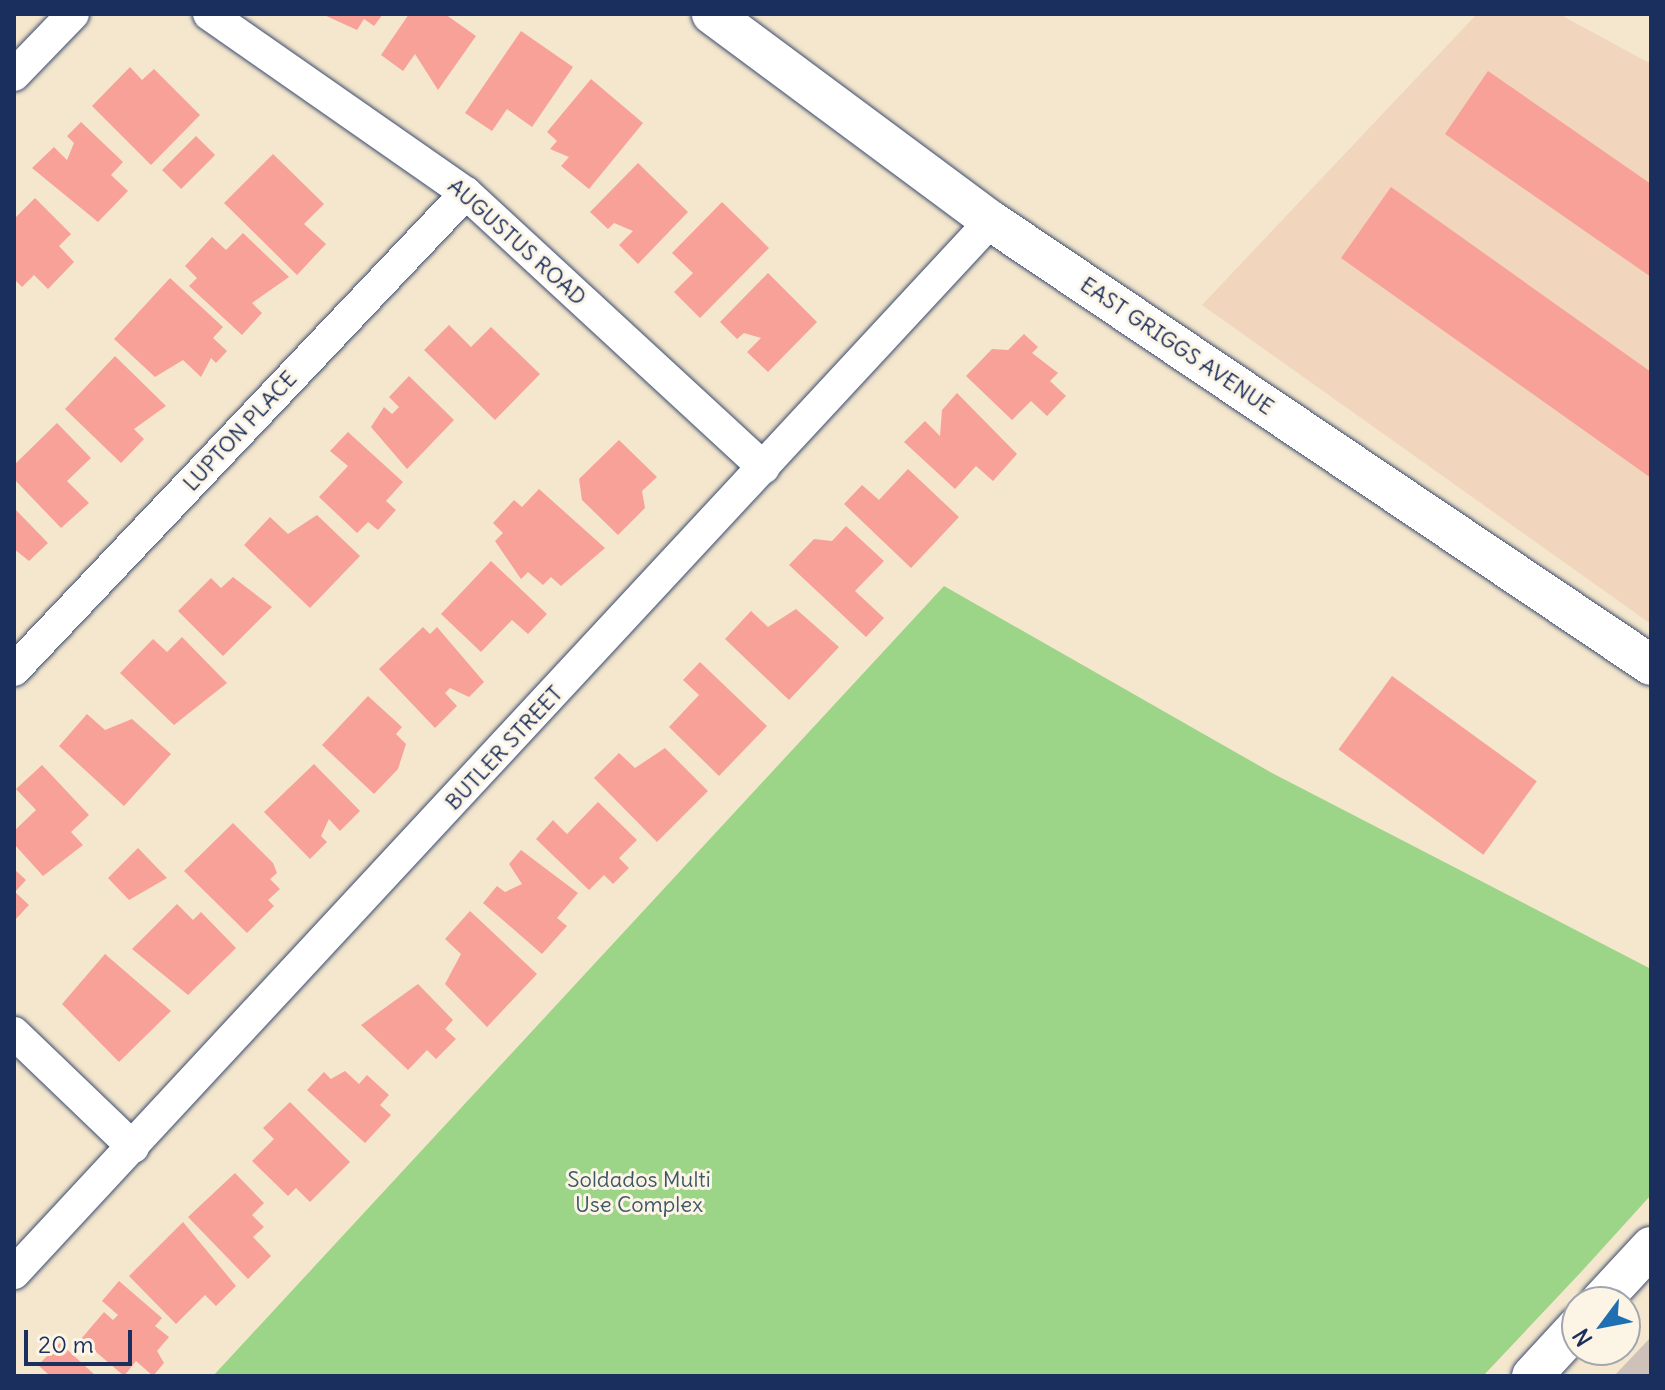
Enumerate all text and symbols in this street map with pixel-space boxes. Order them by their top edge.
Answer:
street label: AUGUSTUS ROAD [442,173,592,311]
street label: EAST GRIGGS AVENUE [1075,271,1279,421]
street label: LUPTON PLACE [178,366,302,496]
street label: BUTLER STREET [440,680,568,816]
park label: Soldados Multi Use Complex [567,1166,711,1218]
north arrow [1561,1286,1641,1366]
scale bar [28,1314,136,1364]
text: N [1566,1324,1598,1352]
text: 20 m [38,1329,94,1359]

